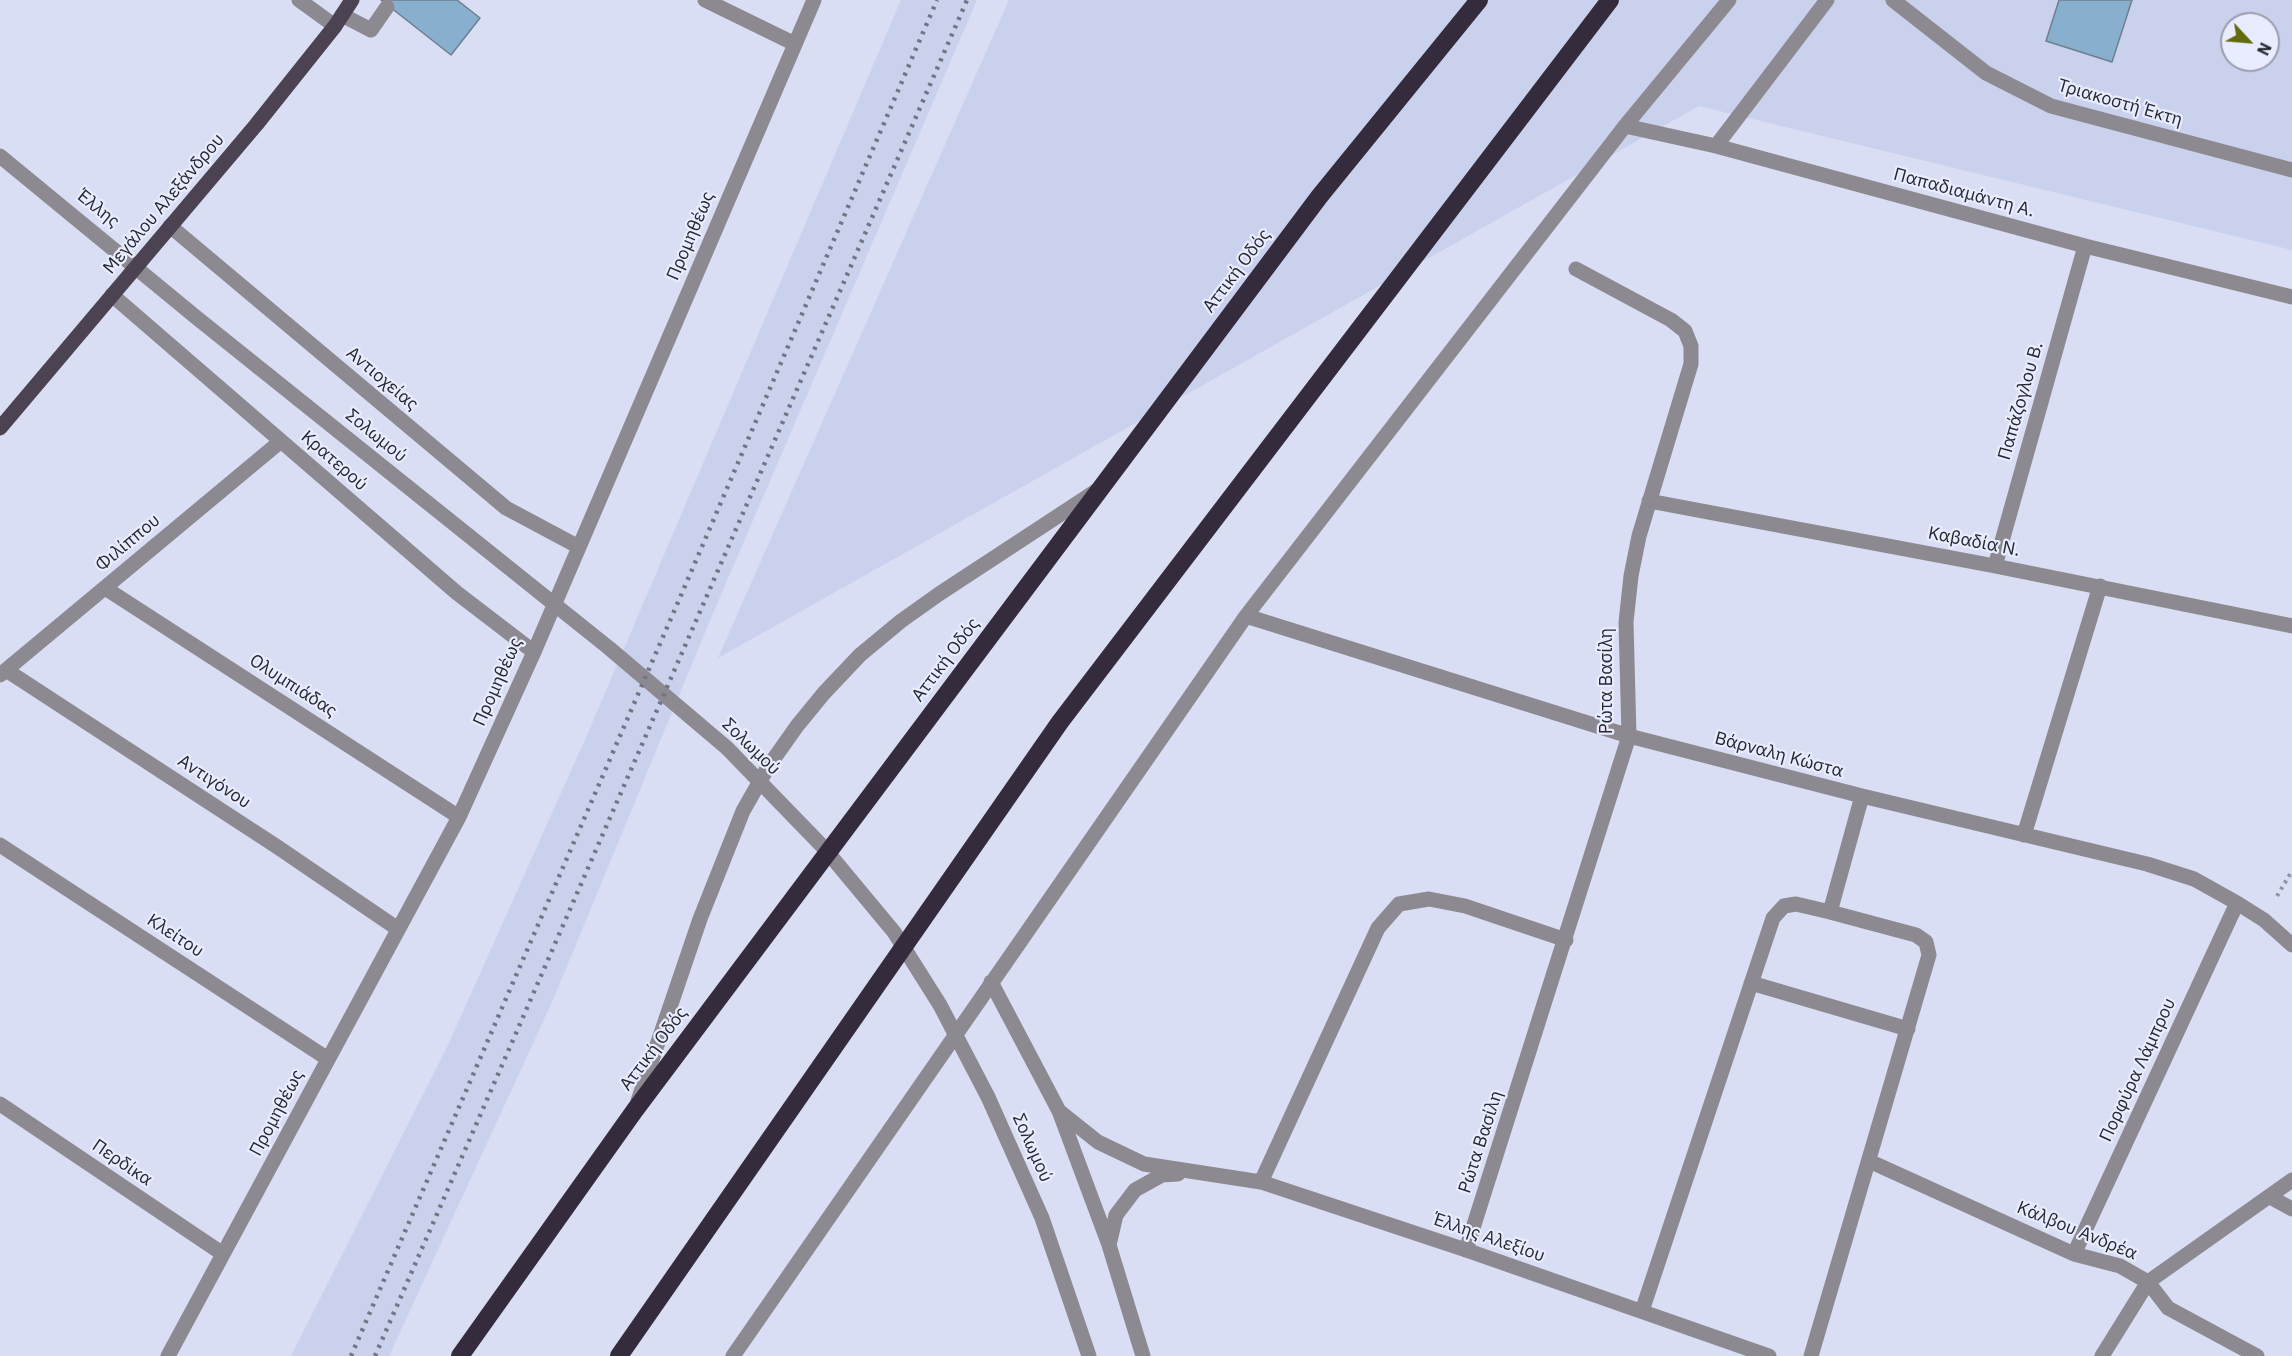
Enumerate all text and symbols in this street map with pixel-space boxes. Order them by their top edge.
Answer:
north arrow [2220,12,2280,72]
text: N [2253,39,2276,59]
street label: Τριακοστή Έκτη [2055,75,2185,131]
street label: Μεγάλου Αλεξάνδρου [99,129,229,279]
street label: Παπαδιαμάντη Α. [1891,164,2037,222]
street label: Έλλης [72,185,124,233]
street label: Προμηθέως [663,188,719,284]
street label: Αττική Οδός [1199,225,1275,317]
street label: Παπάζογλου Β. [1994,339,2048,463]
street label: Αντιοχείας [342,343,422,415]
street label: Σολωμού [341,405,411,467]
street label: Κρατερού [296,426,372,496]
street label: Φιλίππου [91,510,165,576]
street label: Καβαδία Ν. [1926,522,2022,562]
street label: Αττική Οδός [908,614,984,706]
street label: Ρώτα Βασίλη [1596,628,1618,734]
street label: Προμηθέως [469,634,527,730]
street label: Ολυμπιάδας [245,650,341,722]
street label: Σολωμού [717,714,785,780]
street label: Βάρναλη Κώστα [1712,727,1846,783]
street label: Αντιγόνου [173,750,255,814]
street label: Κλείτου [143,910,207,962]
street label: Πορφύρα Λάμπρου [2095,995,2181,1145]
street label: Αττική Οδός [616,1003,692,1095]
street label: Προμηθέως [245,1066,309,1160]
street label: Ρώτα Βασίλη [1454,1088,1508,1196]
street label: Σολωμού [1007,1110,1057,1186]
street label: Περδίκα [88,1135,156,1191]
street label: Κάλβου Ανδρέα [2014,1197,2140,1265]
street label: Έλλης Αλεξίου [1430,1209,1548,1267]

